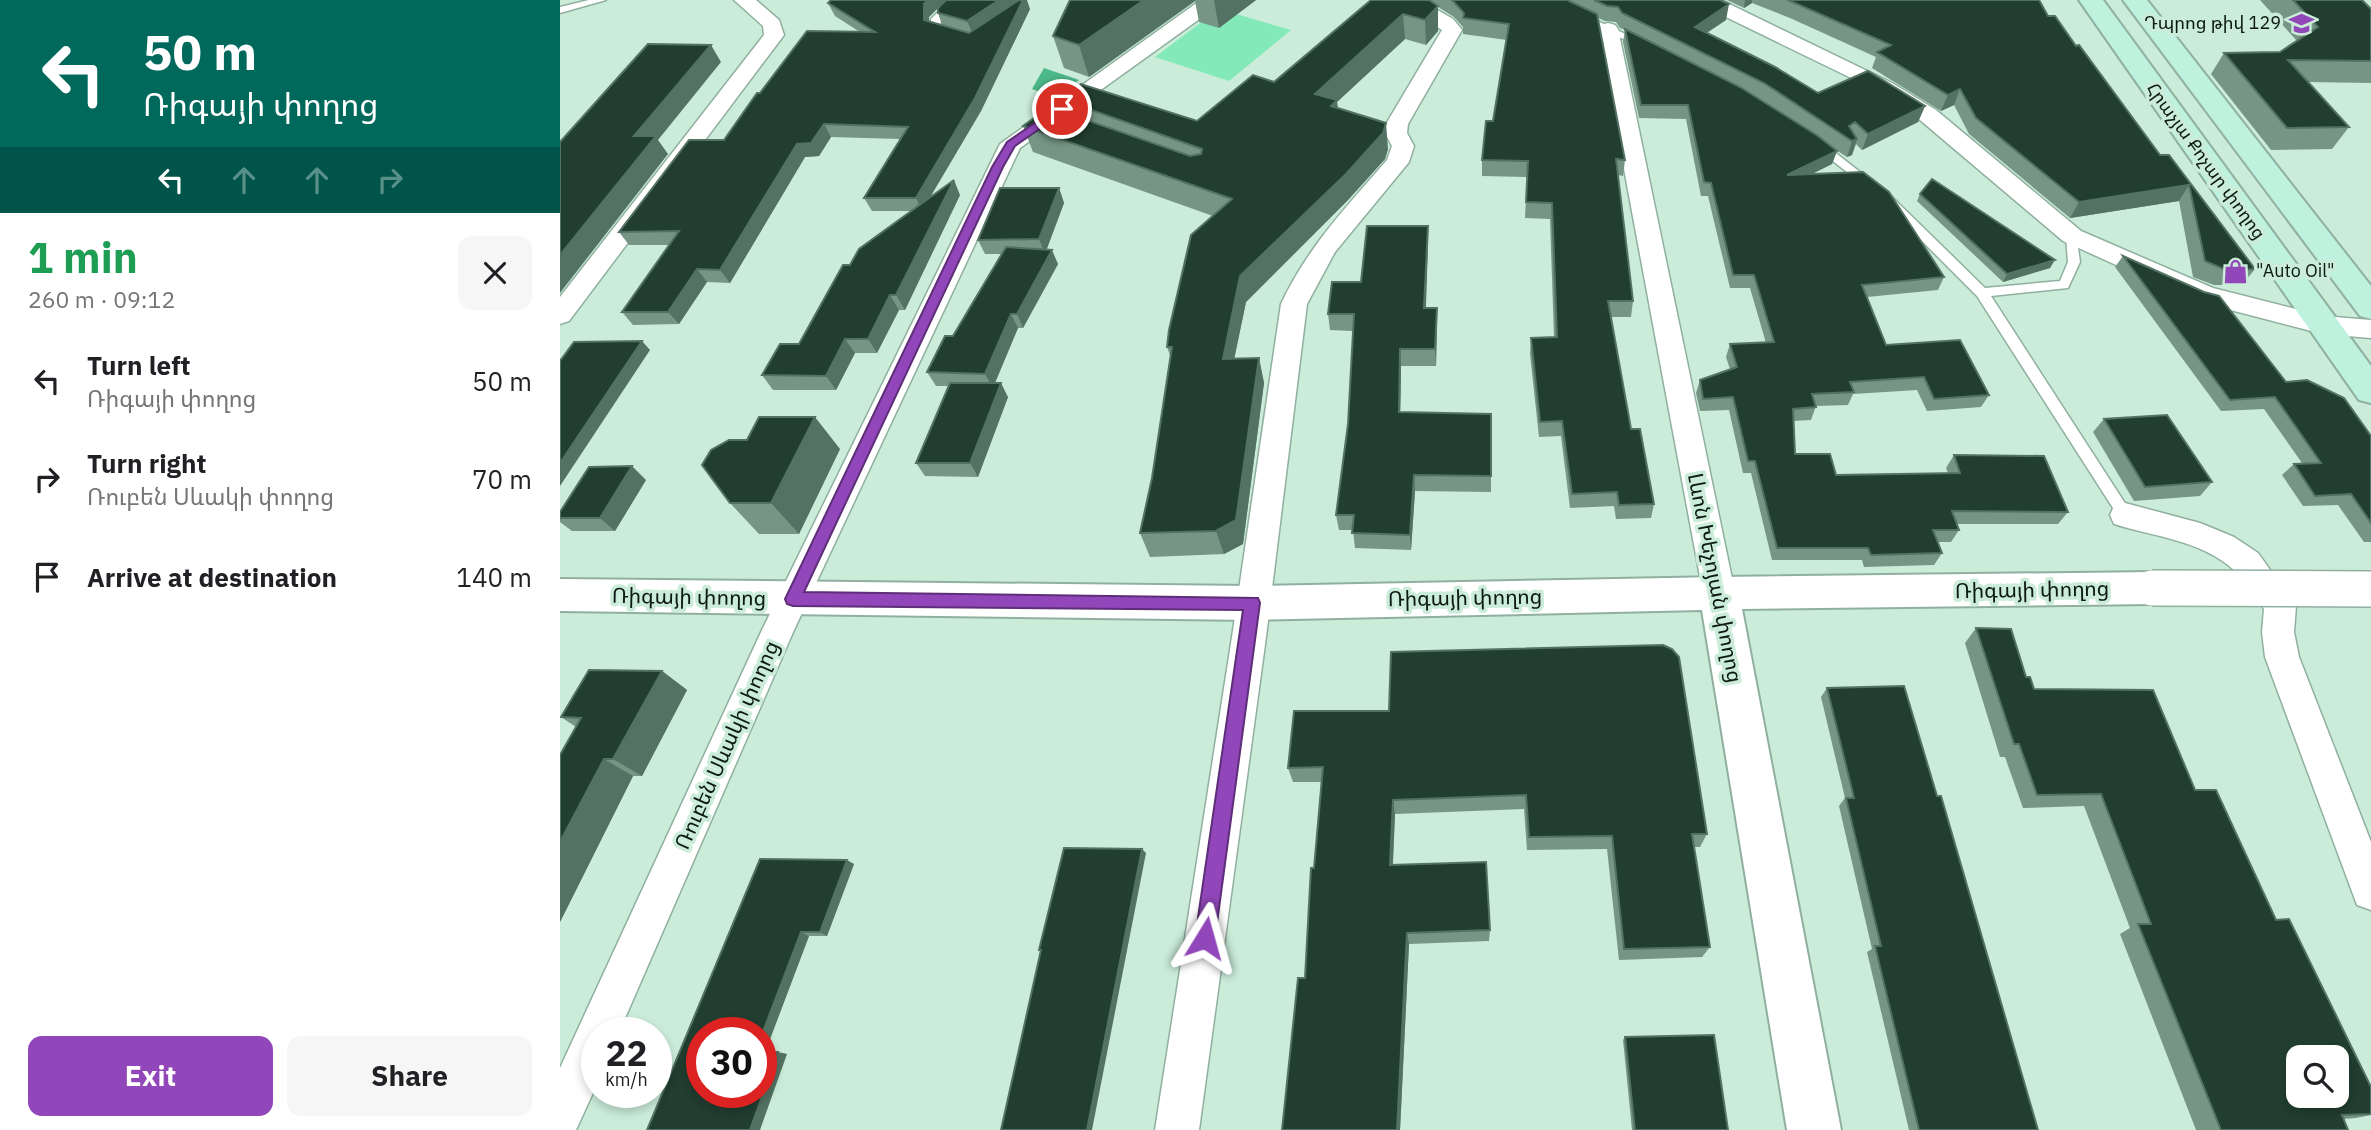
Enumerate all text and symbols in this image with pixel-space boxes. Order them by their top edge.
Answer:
school or university icon: Դպրոց թիվ 129 [2287,9,2315,37]
place label: Դպրոց թիվ 129 [2144,11,2281,34]
text: 50 m [143,20,257,83]
icon: left [28,28,119,119]
street label: Հրաչյա Քոչար փողոց [2142,78,2271,244]
pin [1032,79,1092,139]
text: Ռիգայի փողոց [143,83,378,125]
icon: arrive [1043,90,1081,128]
icon: left [152,161,190,199]
icon: ahead [225,161,263,199]
icon: ahead [298,161,336,199]
icon: right [371,161,409,199]
text: 1 min [28,230,138,285]
button: close [458,236,532,310]
shop icon: "Auto Oil" [2222,257,2250,285]
place label: "Auto Oil" [2256,259,2335,282]
text: 260 m · 09:12 [28,284,175,314]
text: Turn left [87,348,190,382]
icon: left [28,362,66,400]
text: 50 m [472,364,532,398]
text: Ռիգայի փողոց [87,383,256,413]
text: Turn right [87,446,206,480]
icon: right [28,460,66,498]
text: 70 m [472,462,532,496]
street label: Լևոն Խեչոյան փողոց [1682,471,1750,685]
text: Ռուբեն Սևակի փողոց [87,481,334,511]
icon: arrive [28,558,66,596]
text: Arrive at destination [87,560,337,594]
text: 140 m [456,560,532,594]
street label: Ռիգայի փողոց [1954,574,2109,604]
street label: Ռիգայի փողոց [612,581,767,611]
street label: Ռիգայի փողոց [1387,582,1542,612]
street label: Ռուբեն Սևակի փողոց [667,636,785,853]
position arrow [1168,901,1242,975]
speed limit sign: 30 [686,1017,777,1108]
text: 22 [605,1030,648,1076]
button: Exit [28,1036,273,1116]
button: Share [287,1036,532,1116]
map controls [2286,1045,2349,1108]
button: search [2286,1045,2349,1108]
text: km/h [605,1068,648,1091]

